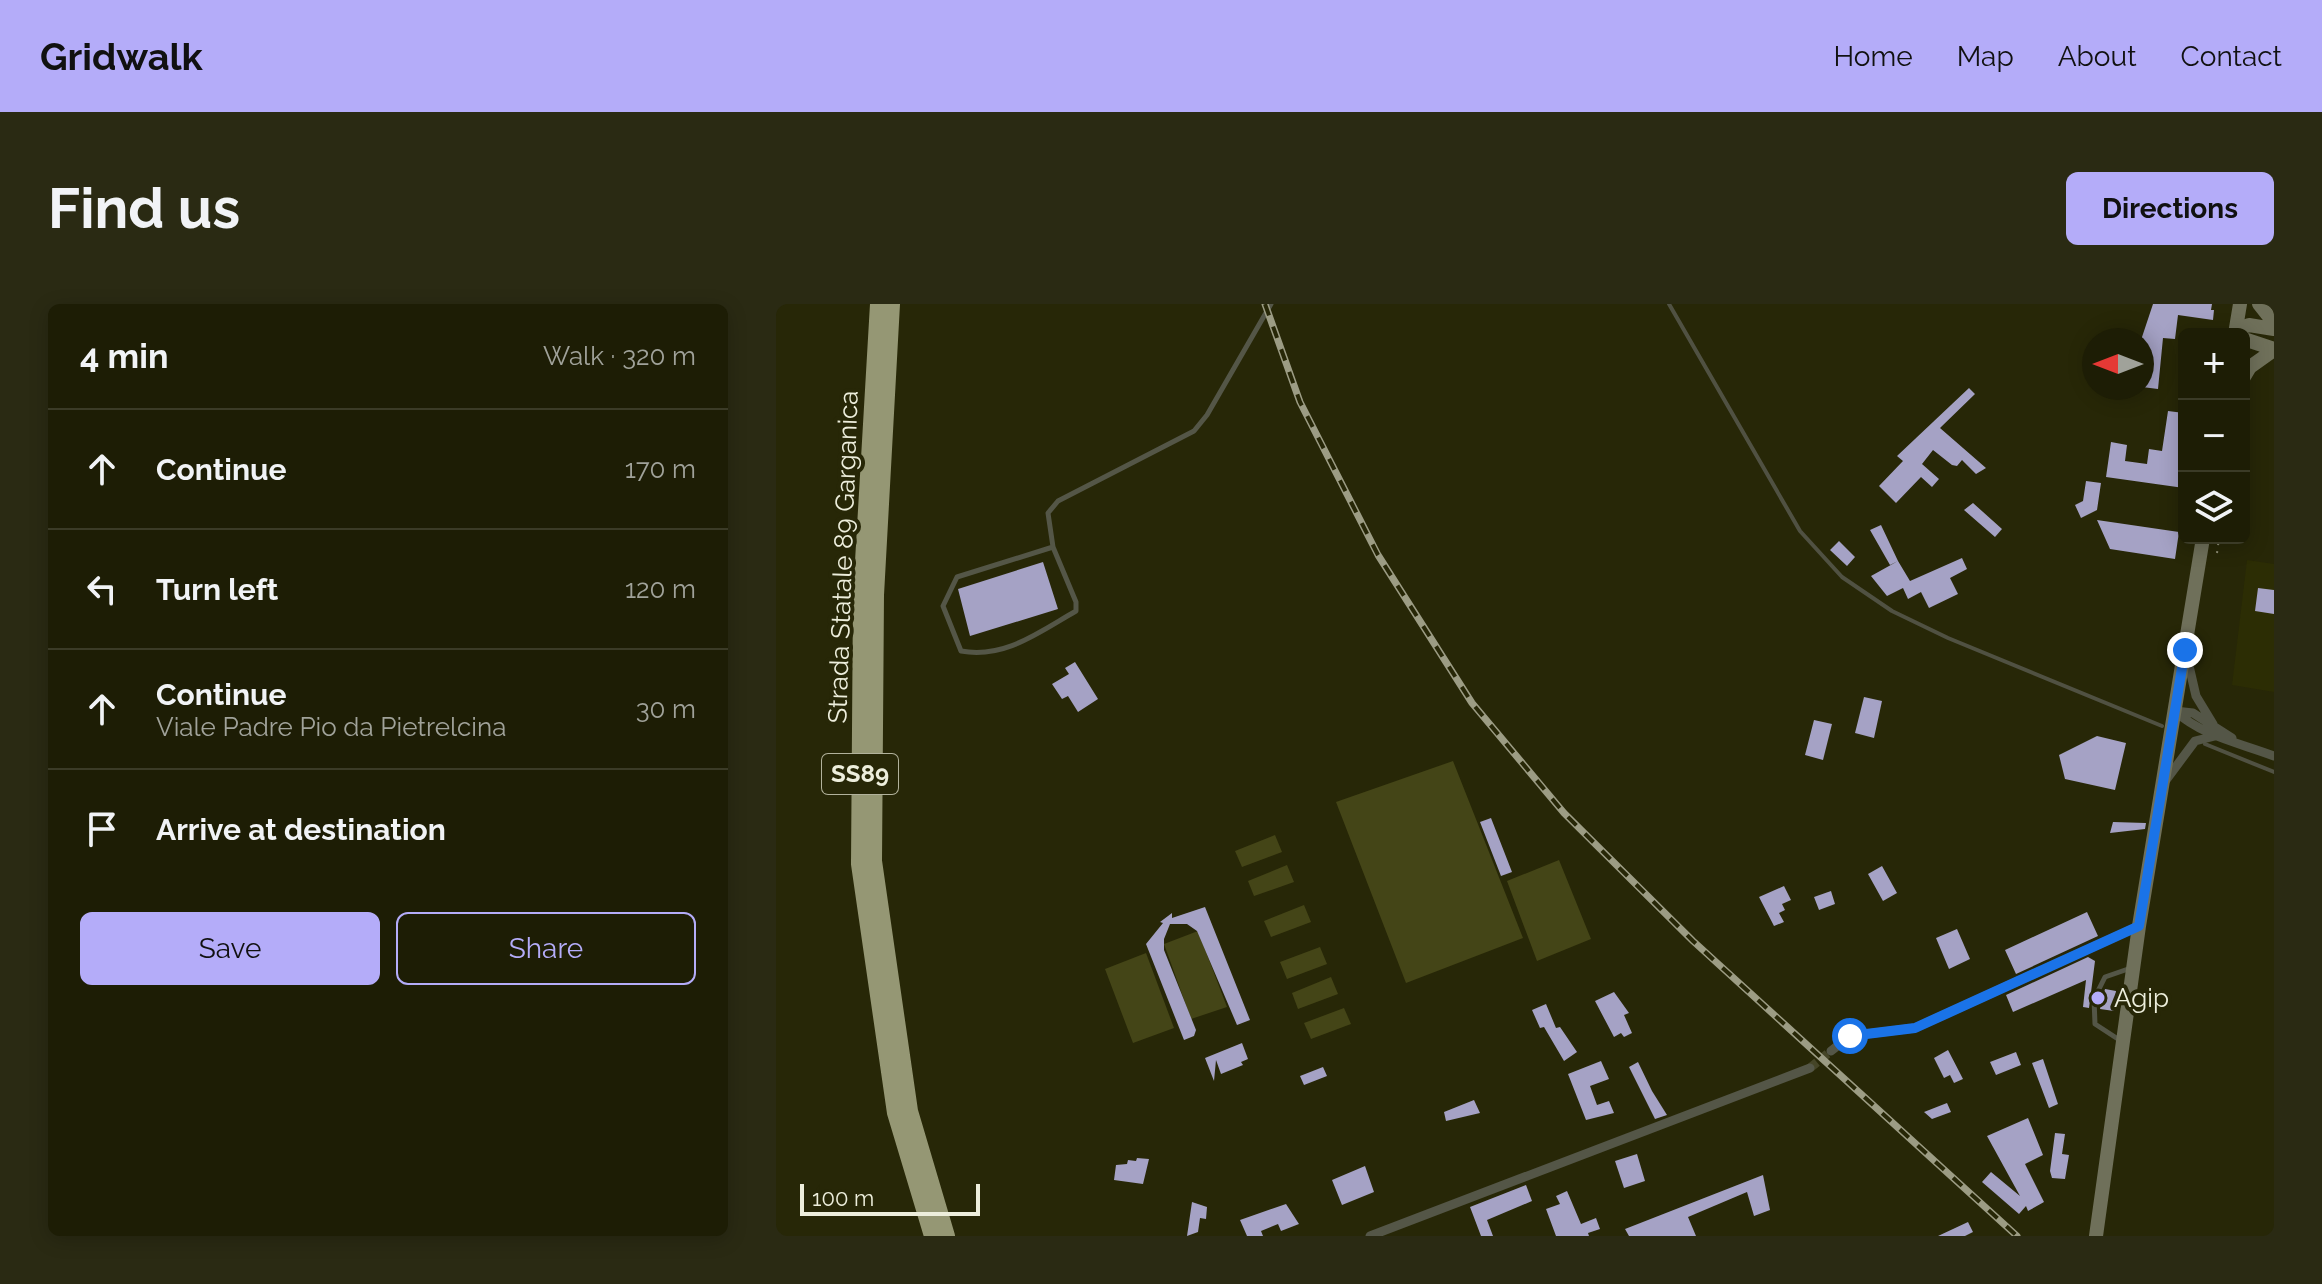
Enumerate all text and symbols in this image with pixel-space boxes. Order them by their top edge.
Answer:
text: Gridwalk [40,34,203,79]
text: Home [1833,40,1913,73]
text: Map [1957,40,2014,73]
text: About [2058,40,2137,73]
text: Contact [2181,40,2282,73]
button: Directions [2066,172,2274,245]
text: Find us [48,175,240,241]
north arrow [2082,328,2154,400]
map controls [2178,328,2250,544]
button: + [2178,328,2250,400]
text: 4 min [80,336,168,376]
text: Walk · 320 m [543,341,696,371]
street label: Strada Statale 89 Garganica [822,390,864,724]
button: − [2178,400,2250,472]
icon: ahead [80,447,124,491]
text: Continue [156,452,287,487]
text: 170 m [625,454,696,484]
button: layers [2178,472,2250,544]
icon: left [80,567,124,611]
text: Turn left [156,572,278,607]
text: 120 m [625,574,696,604]
route end [2167,632,2203,668]
text: Continue [156,677,287,712]
icon: ahead [80,687,124,731]
text: 30 m [636,694,696,724]
text: Viale Padre Pio da Pietrelcina [156,712,506,742]
road number: SS89 [822,754,898,794]
icon: arrive [80,807,124,851]
text: Arrive at destination [156,812,446,847]
button: Save [80,912,380,985]
button: Share [396,912,696,985]
place label: Agip [2114,983,2169,1013]
marker: Agip [2089,989,2107,1007]
route start [1832,1018,1868,1054]
scale bar [800,1180,980,1216]
text: 100 m [812,1185,874,1211]

